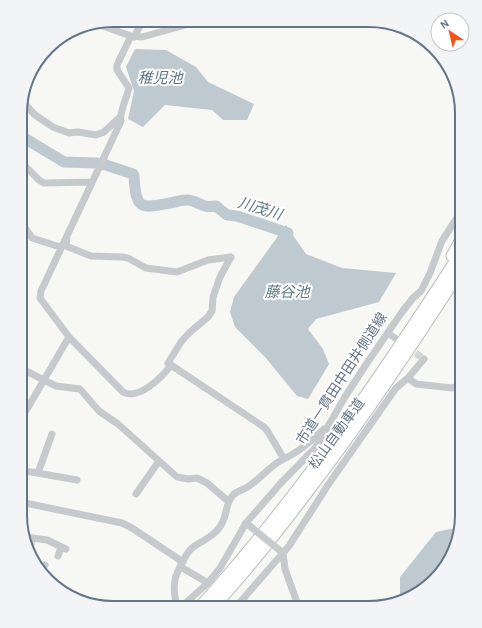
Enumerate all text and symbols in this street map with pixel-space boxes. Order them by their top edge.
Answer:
north arrow [430,12,470,52]
text: N [438,18,451,31]
water label: 稚児池 [137,70,184,86]
water label: 川茂川 [236,194,286,223]
water label: 藤谷池 [264,284,311,300]
street label: 市道一貫田中田井側道線 [293,310,390,447]
street label: 松山自動車道 [306,395,367,472]

